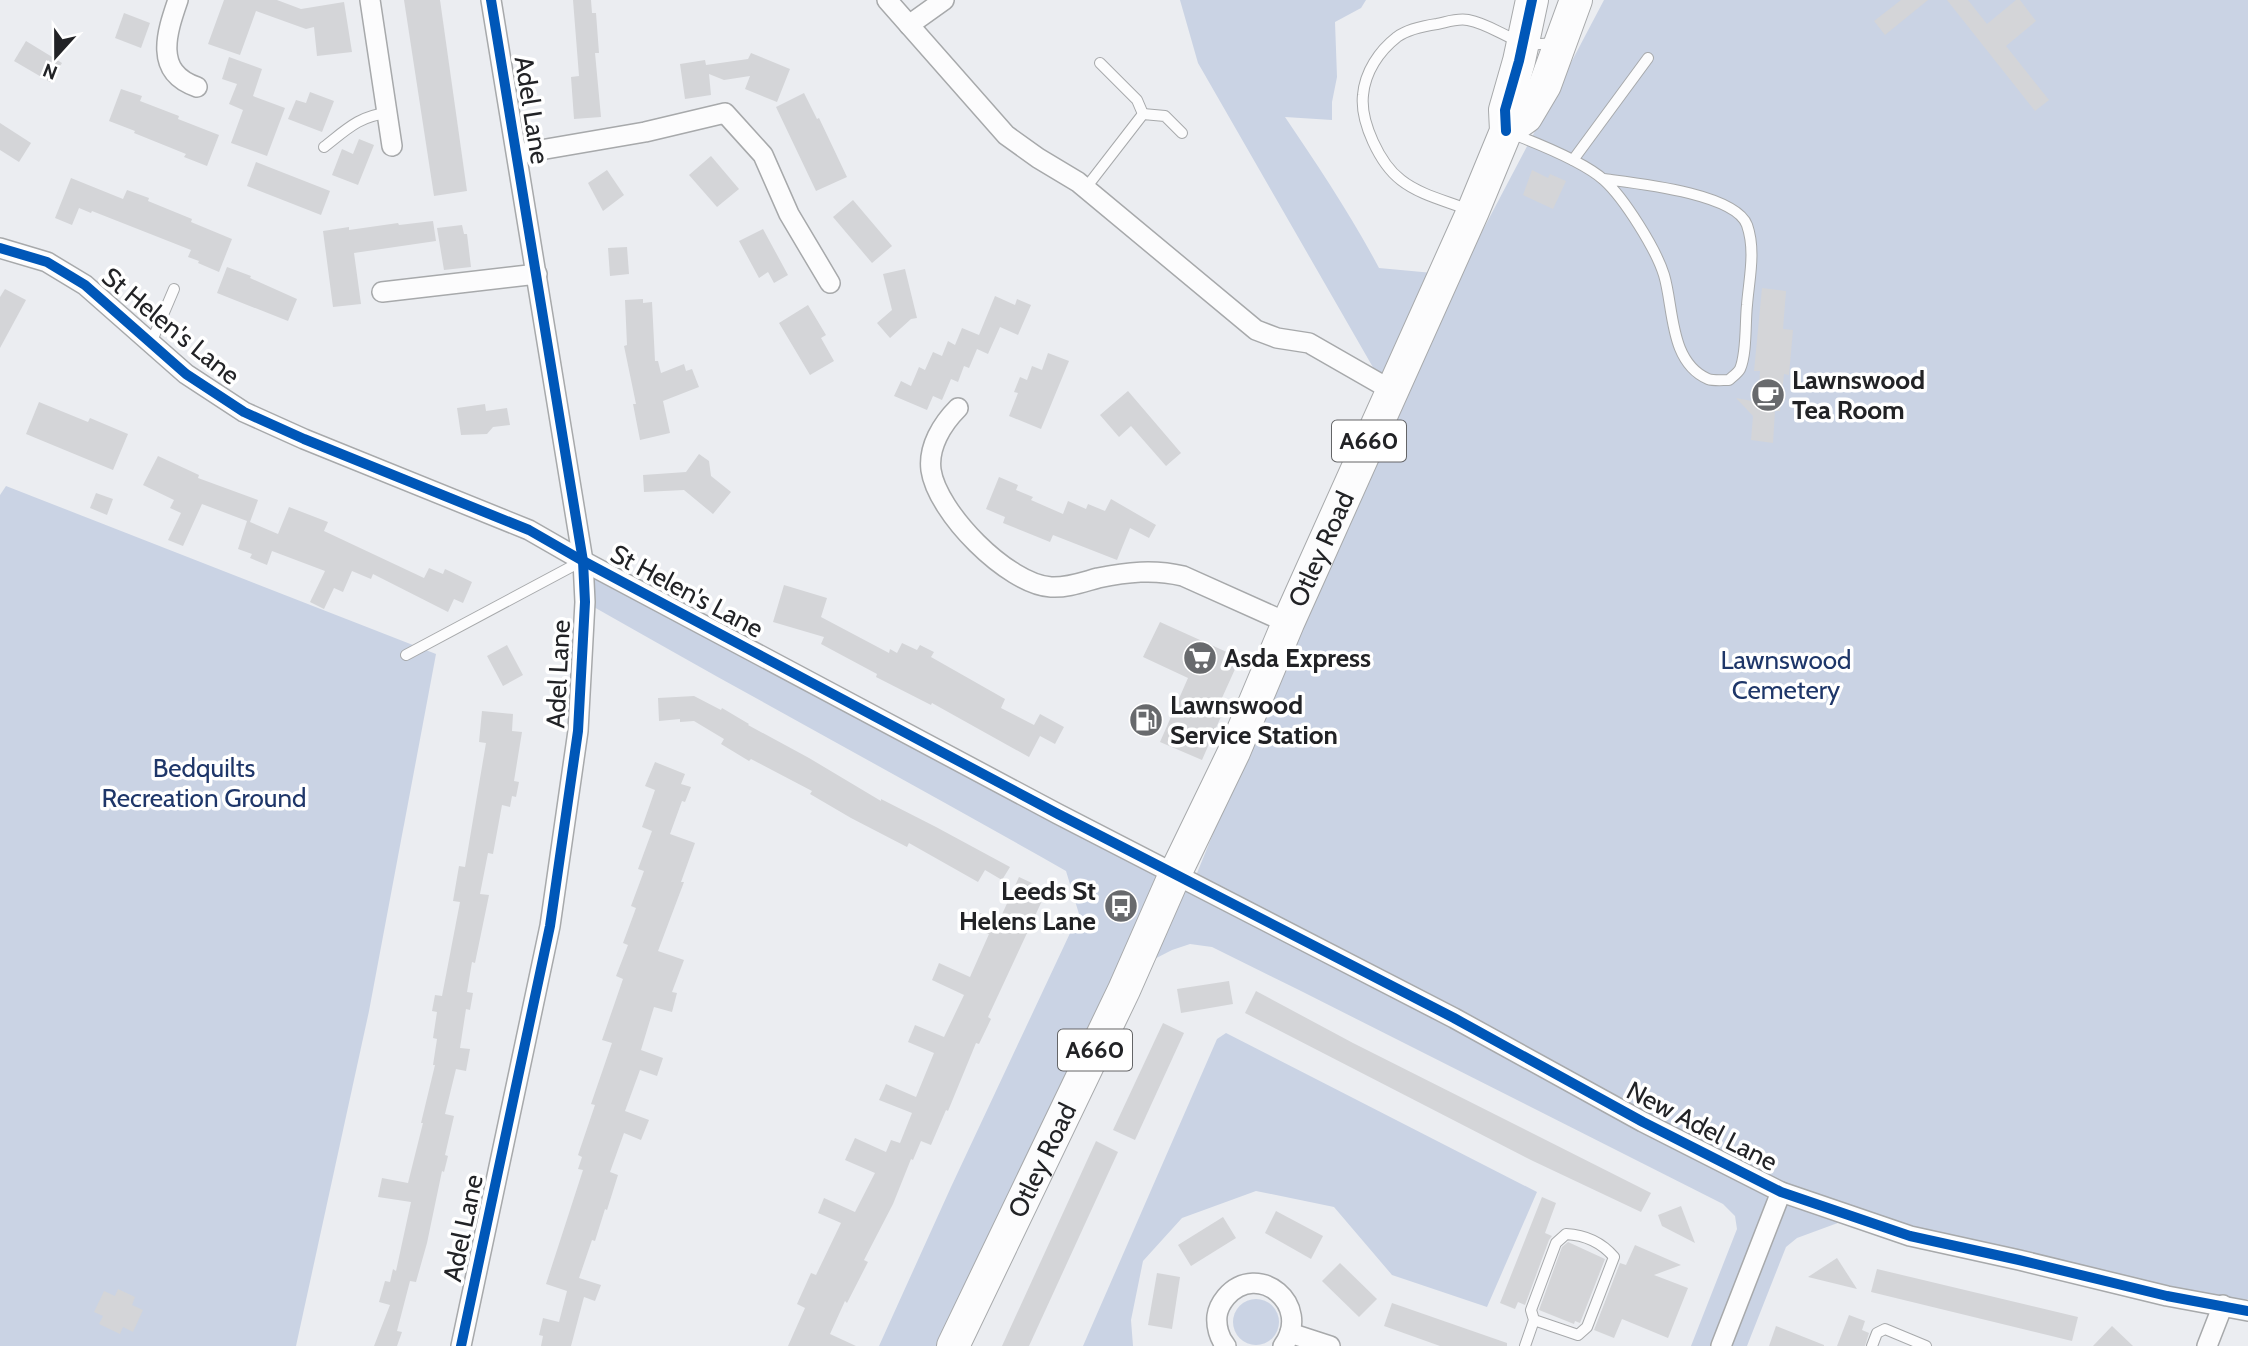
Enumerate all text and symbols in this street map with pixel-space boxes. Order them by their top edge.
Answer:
north arrow [21,21,91,91]
street label: Adel Lane [508,54,556,166]
text: N [40,58,60,85]
street label: St Helen's Lane [96,261,246,391]
place label: Lawnswood Tea Room [1792,364,1925,426]
cafe icon: Lawnswood Tea Room [1749,376,1787,414]
road number: A660 [1332,420,1406,462]
street label: Otley Road [1281,486,1361,612]
street label: St Helen's Lane [605,537,769,645]
street label: Adel Lane [539,619,577,729]
supermarket icon: Asda Express [1181,639,1219,677]
place label: Asda Express [1224,642,1371,674]
park label: Lawnswood Cemetery [1720,644,1852,706]
place label: Lawnswood Service Station [1170,689,1338,751]
fuel station icon: Lawnswood Service Station [1127,701,1165,739]
park label: Bedquilts Recreation Ground [102,752,306,814]
place label: Leeds St Helens Lane [959,875,1096,937]
bus stop icon: Leeds St Helens Lane [1102,887,1140,925]
road number: A660 [1058,1030,1132,1070]
street label: New Adel Lane [1621,1074,1783,1178]
street label: Otley Road [1001,1098,1083,1223]
street label: Adel Lane [436,1171,490,1285]

